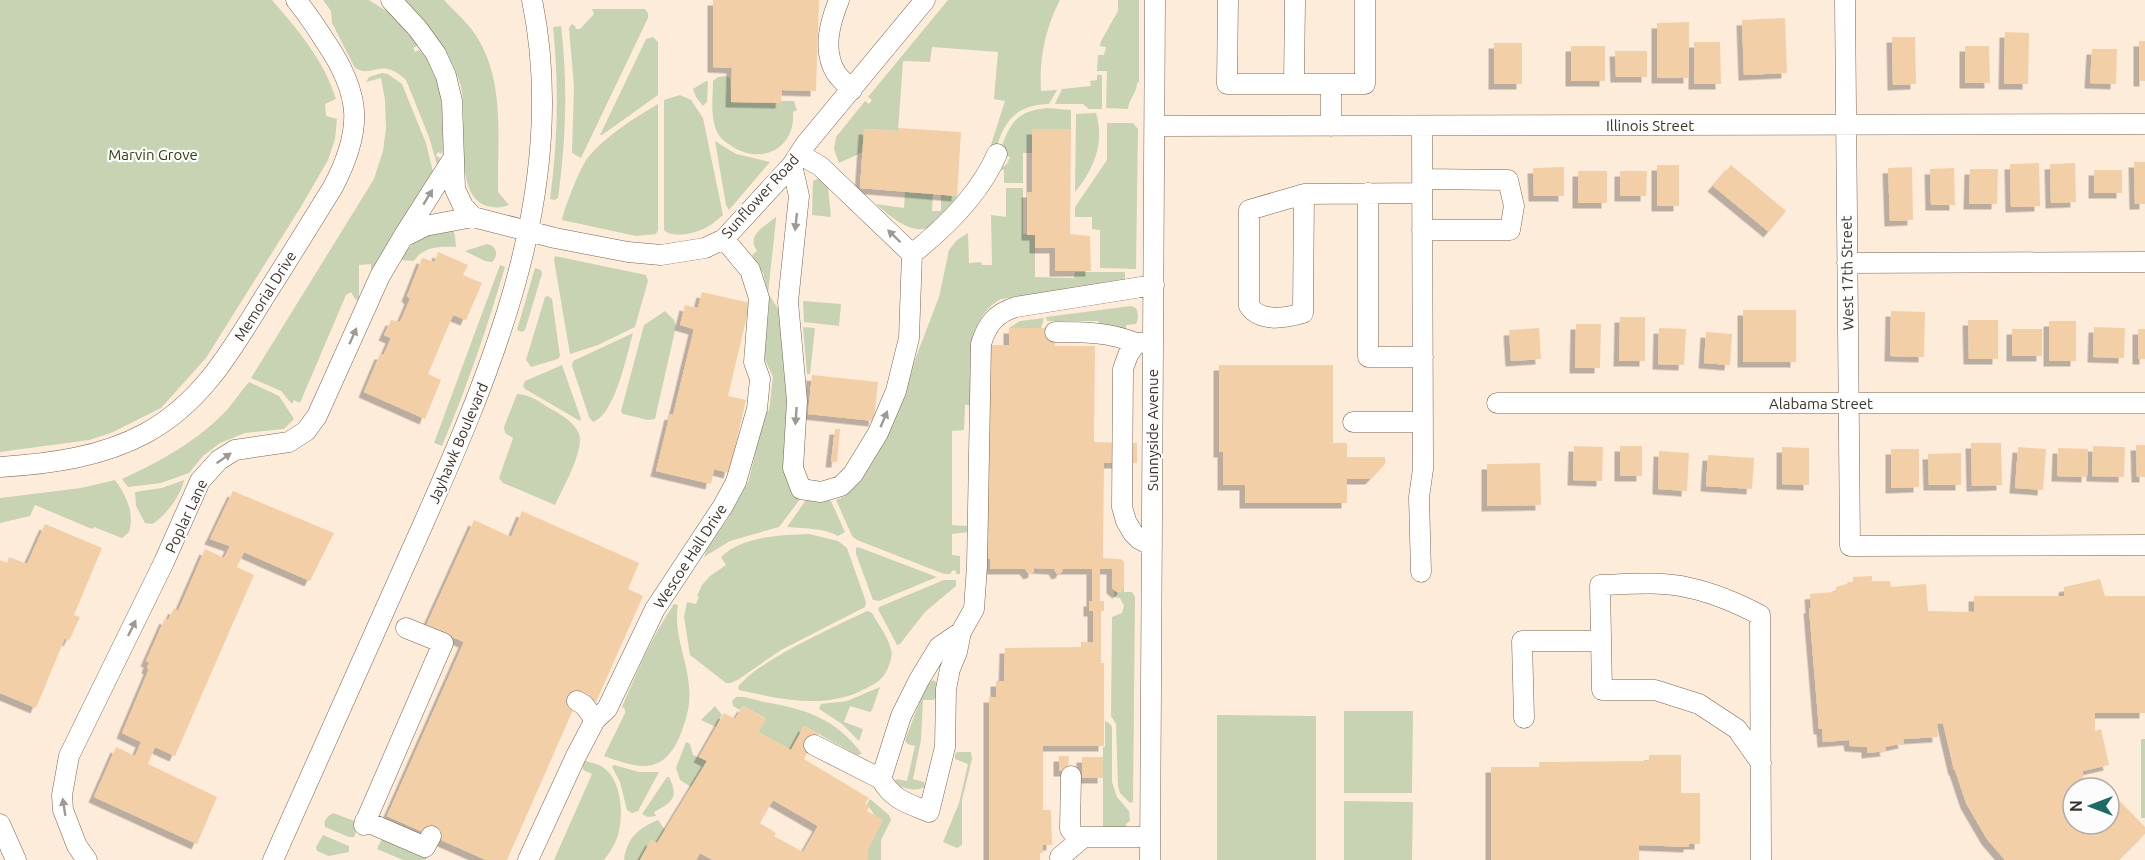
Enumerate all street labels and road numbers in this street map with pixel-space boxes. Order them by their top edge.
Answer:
street label: Illinois Street [1606,117,1694,134]
street label: Sunflower Road [718,151,802,241]
street label: West 17th Street [1838,216,1856,330]
street label: Memorial Drive [231,248,299,344]
street label: Sunnyside Avenue [1144,369,1161,491]
street label: Jayhawk Boulevard [425,380,491,506]
street label: Alabama Street [1769,395,1873,412]
street label: Poplar Lane [162,476,210,556]
street label: Wescoe Hall Drive [650,501,730,611]

